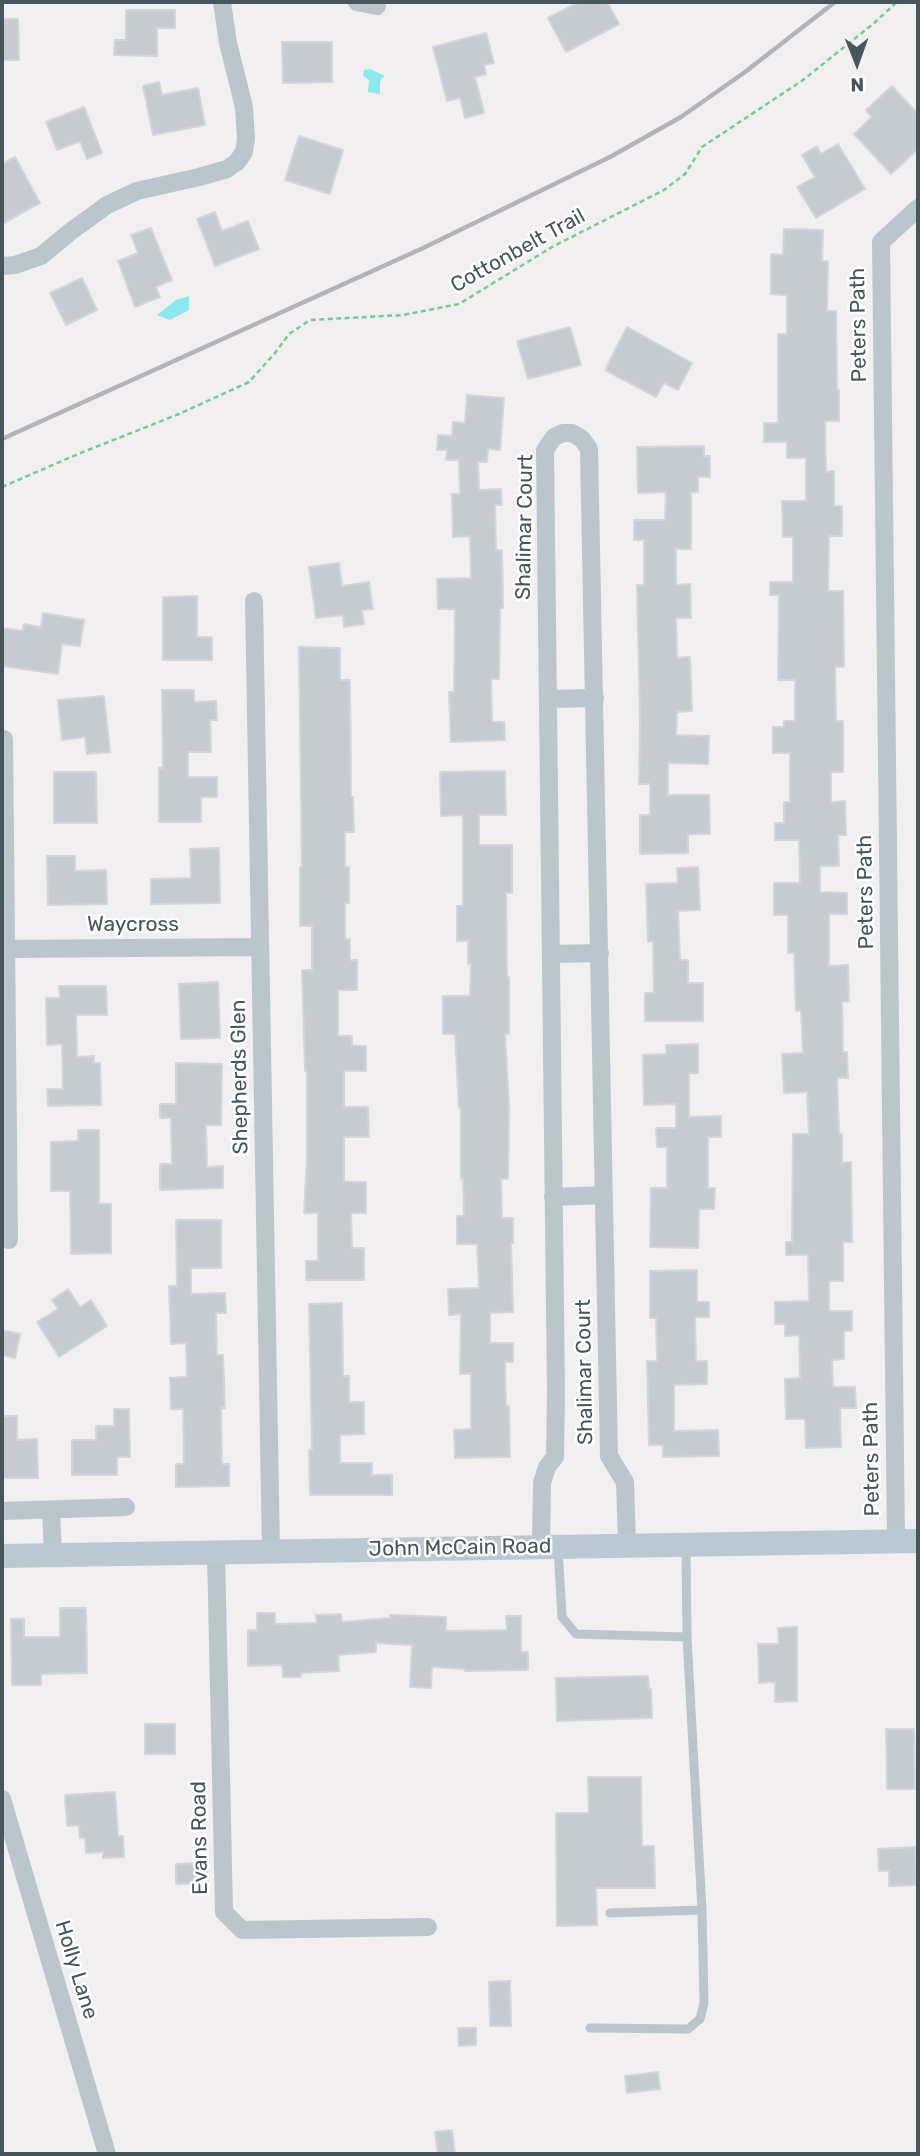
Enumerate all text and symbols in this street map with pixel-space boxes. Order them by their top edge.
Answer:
north arrow [822,28,892,98]
text: N [850,73,864,96]
street label: Cottonbelt Trail [446,204,590,298]
street label: Peters Path [845,267,873,383]
street label: Shalimar Court [511,454,539,600]
street label: Peters Path [852,834,880,950]
street label: Waycross [87,912,179,938]
street label: Shepherds Glen [226,999,254,1155]
street label: Shalimar Court [571,1299,599,1445]
street label: Peters Path [858,1401,886,1517]
street label: John McCain Road [368,1534,552,1562]
street label: Evans Road [186,1781,214,1895]
street label: Holly Lane [49,1918,103,2022]

